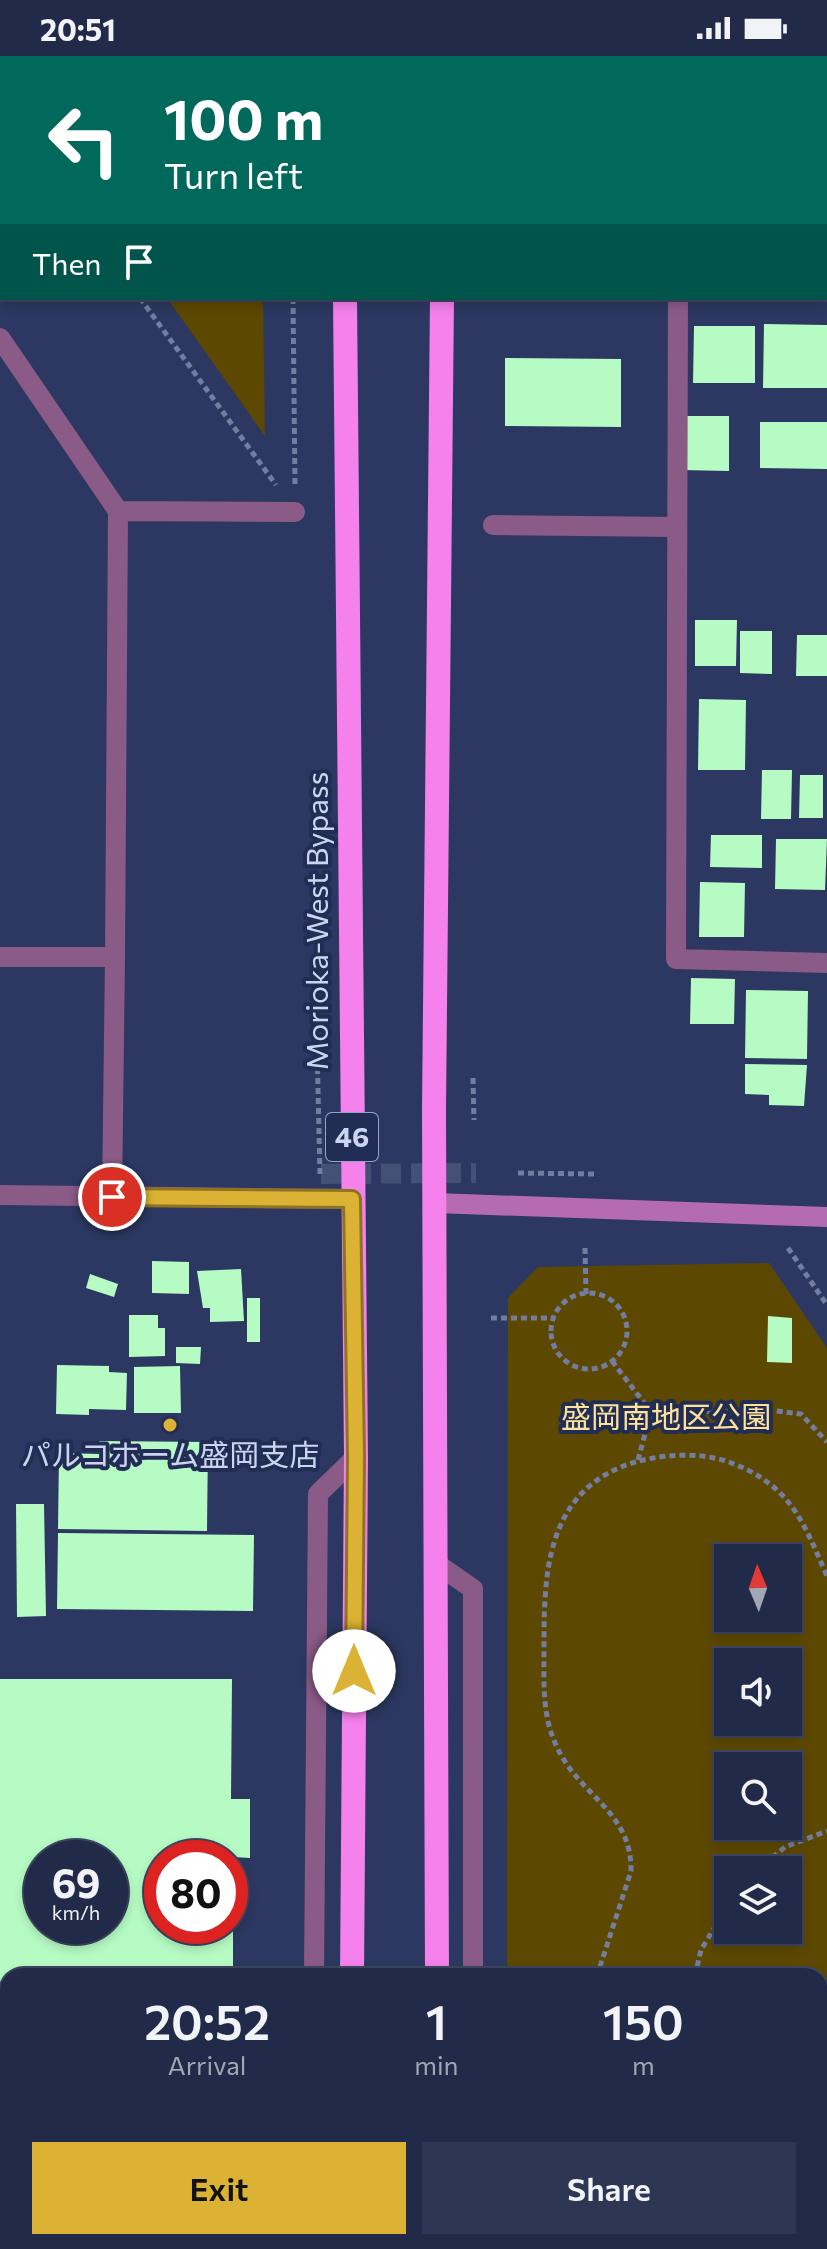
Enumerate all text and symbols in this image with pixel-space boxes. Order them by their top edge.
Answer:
text: 20:51 [40,10,116,47]
text: 100 m [164,83,323,152]
icon: left [32,88,136,192]
text: Turn left [164,152,303,196]
icon: arrive [117,240,161,284]
text: Then [32,244,101,281]
street label: Morioka-West Bypass [297,772,334,1070]
road number: 46 [326,1113,378,1161]
pin [78,1163,146,1231]
icon: arrive [90,1175,134,1219]
park label: 盛岡南地区公園 [561,1397,771,1434]
marker: パルコホーム盛岡支店 [161,1416,179,1434]
place label: パルコホーム盛岡支店 [21,1435,319,1472]
north arrow [714,1544,802,1632]
map controls [714,1544,802,1944]
position arrow [312,1629,396,1713]
button: sound [714,1648,802,1736]
button: search [714,1752,802,1840]
speed limit sign: 80 [144,1840,248,1944]
button: layers [714,1856,802,1944]
text: 69 [52,1857,100,1906]
text: km/h [52,1900,100,1924]
text: 20:52 [144,1991,270,2050]
text: 1 [426,1991,447,2050]
text: 150 [603,1991,684,2050]
text: Arrival [168,2049,246,2080]
text: min [414,2049,459,2080]
text: m [632,2049,655,2080]
button: Exit [32,2142,406,2234]
button: Share [422,2142,796,2234]

